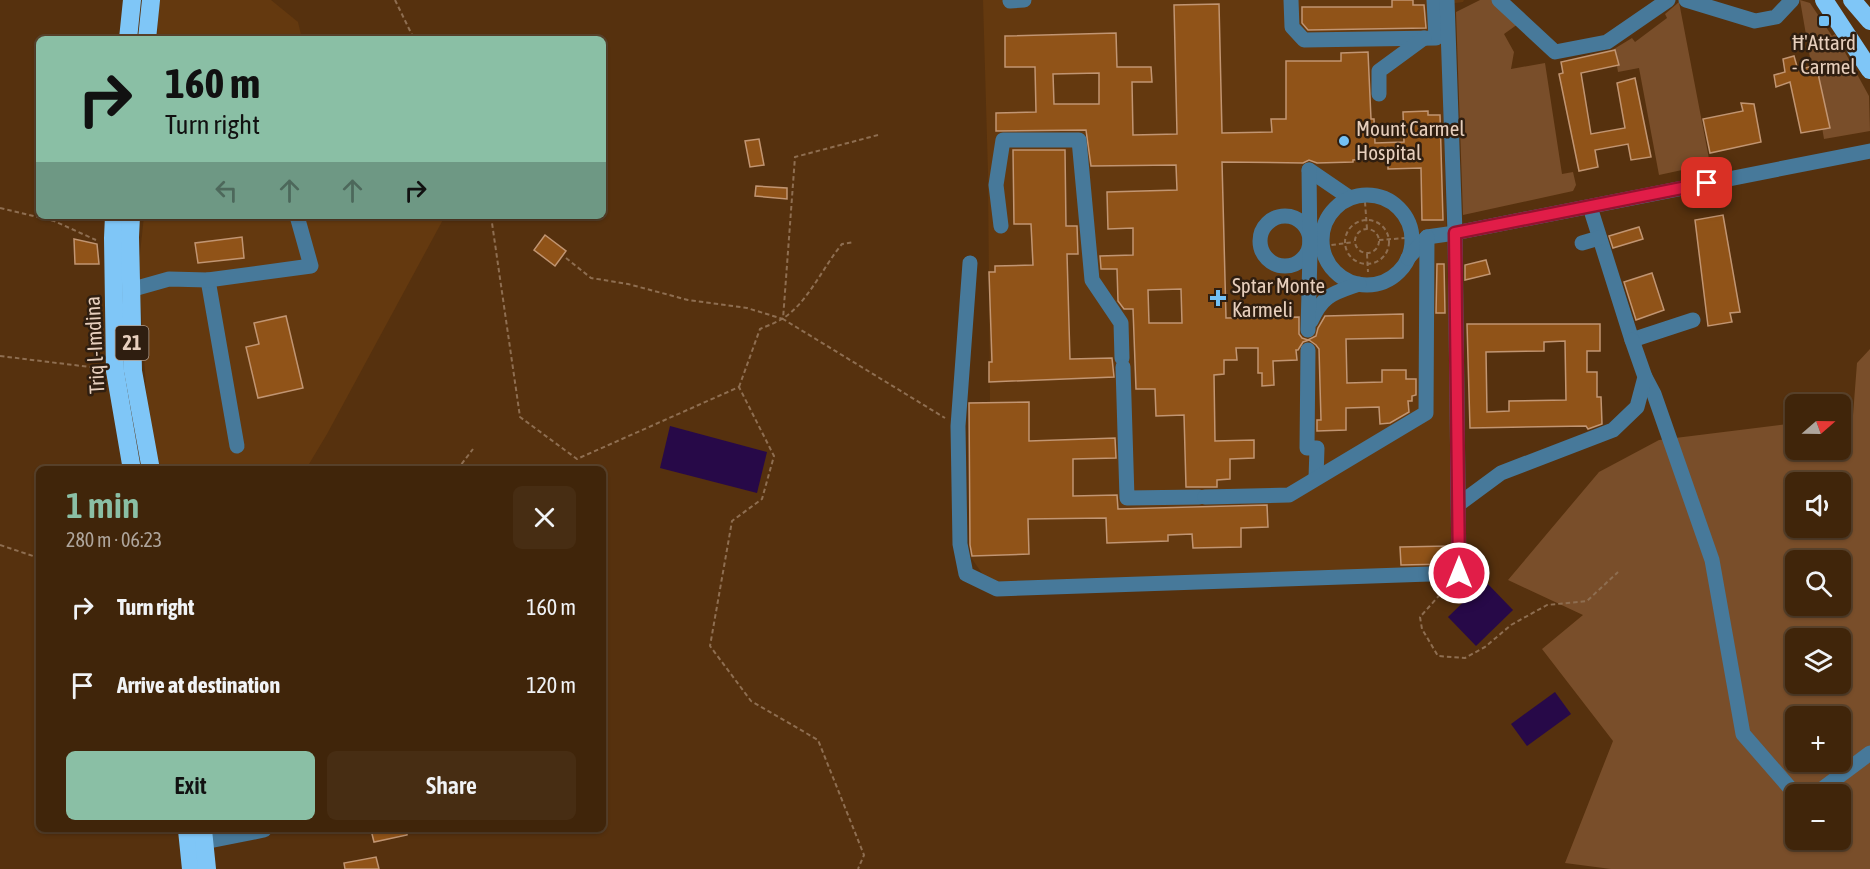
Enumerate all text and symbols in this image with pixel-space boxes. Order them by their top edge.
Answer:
marker: Ħ'Attard - Carmel [1817,14,1831,28]
place label: Ħ'Attard - Carmel [1792,30,1856,78]
text: 160 m [165,59,260,107]
icon: right [66,60,144,138]
text: Turn right [165,109,260,140]
place label: Mount Carmel Hospital [1356,116,1465,164]
marker: Mount Carmel Hospital [1337,134,1351,148]
pin [1681,157,1732,208]
icon: arrive [1690,166,1723,199]
icon: left [210,174,243,207]
icon: ahead [273,174,306,207]
icon: ahead [336,174,369,207]
icon: right [399,174,432,207]
place label: Sptar Monte Karmeli [1232,273,1325,321]
marker: Sptar Monte Karmeli [1209,289,1227,307]
street label: Triq l-Imdina [79,296,109,395]
road number: 21 [116,326,148,360]
north arrow [1785,394,1851,460]
map controls [1785,394,1851,850]
button: sound [1785,472,1851,538]
text: 1 min [66,484,140,526]
button: close [513,486,576,549]
text: 280 m · 06:23 [66,528,162,551]
position arrow [1427,541,1491,605]
button: search [1785,550,1851,616]
icon: right [66,591,99,624]
text: Turn right [117,594,194,620]
text: 160 m [526,594,576,620]
button: layers [1785,628,1851,694]
icon: arrive [66,669,99,702]
text: Arrive at destination [117,672,280,698]
text: 120 m [526,672,576,698]
button: + [1785,706,1851,772]
button: Exit [66,751,315,820]
button: Share [327,751,576,820]
button: − [1785,784,1851,850]

